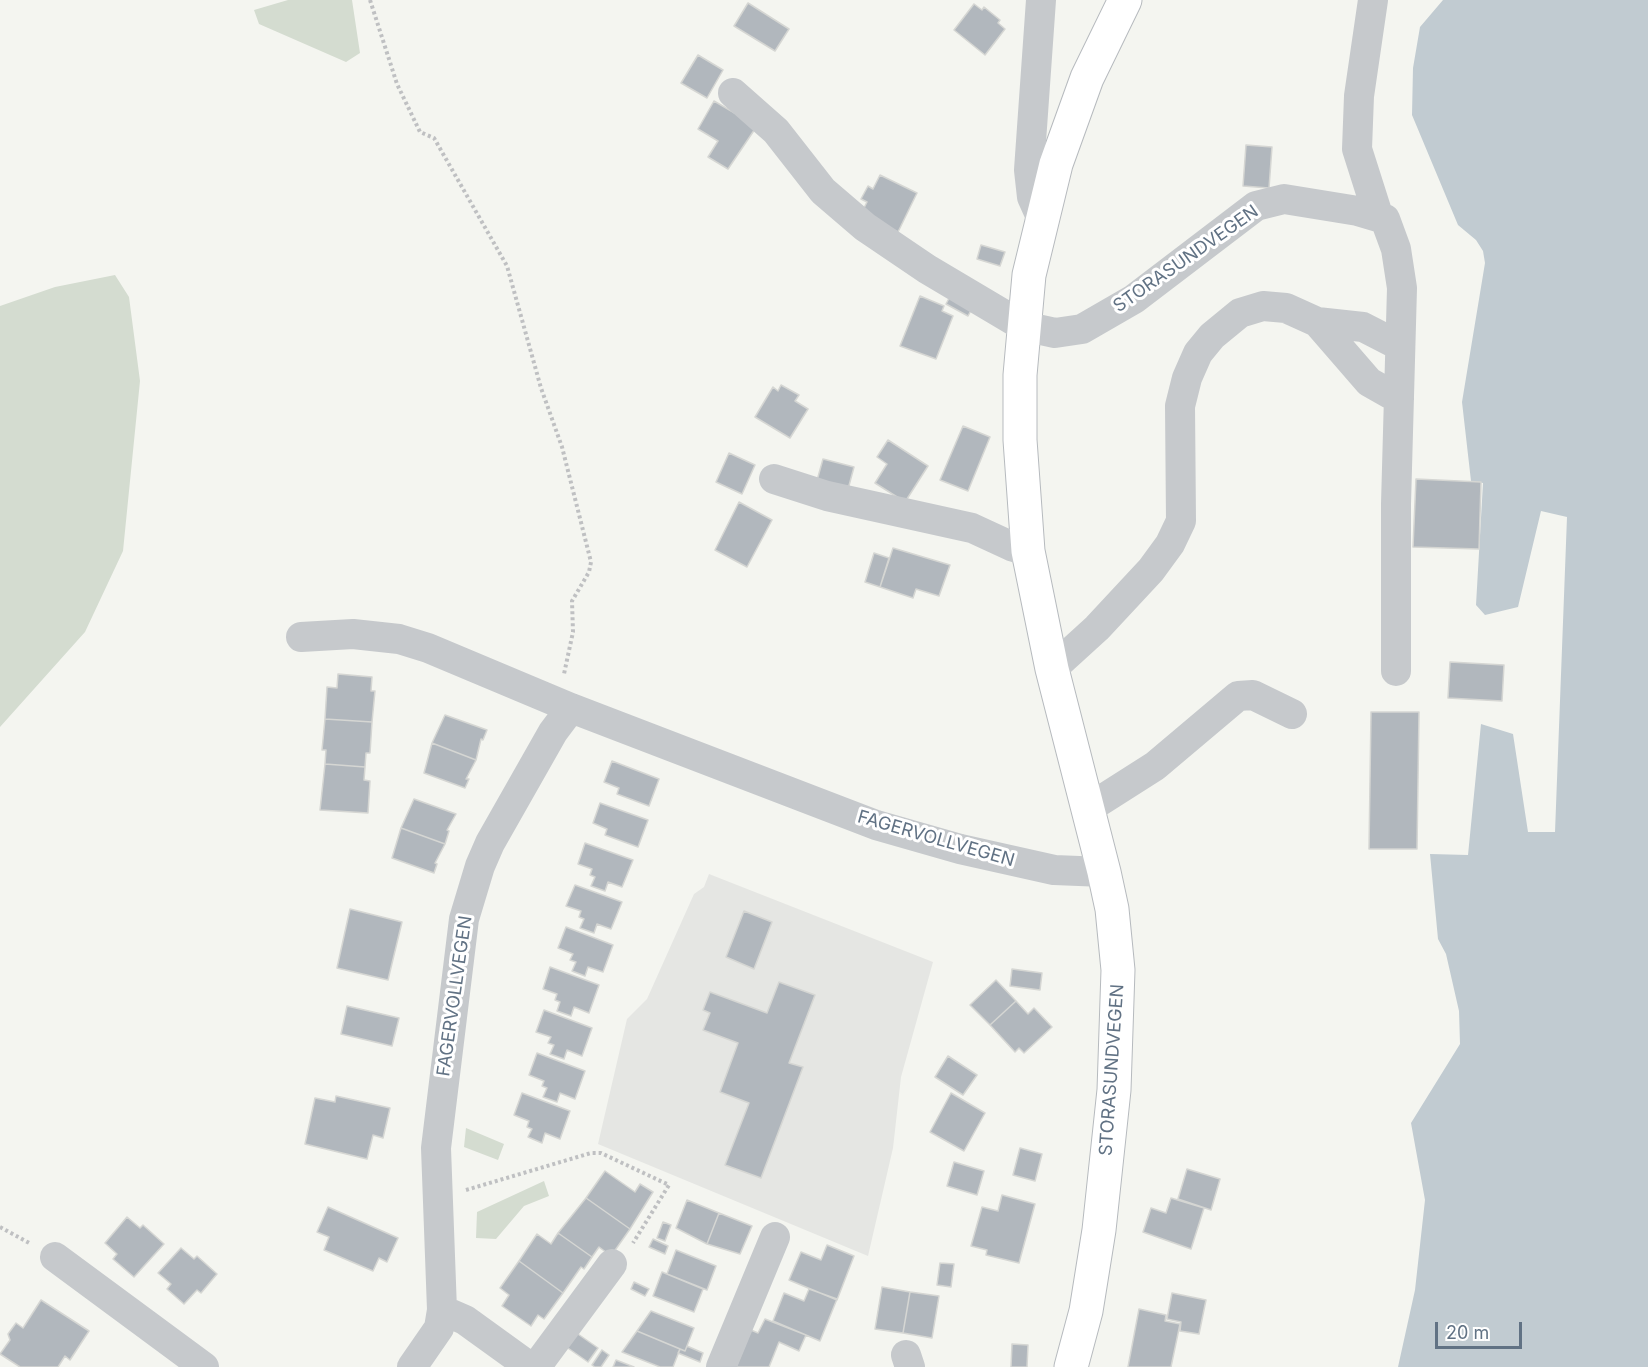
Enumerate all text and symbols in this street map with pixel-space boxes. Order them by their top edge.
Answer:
street label: STORASUNDVEGEN [1109,201,1263,317]
street label: FAGERVOLLVEGEN [855,806,1017,872]
street label: FAGERVOLLVEGEN [433,914,477,1078]
street label: STORASUNDVEGEN [1095,983,1129,1157]
scale bar [1438,1310,1525,1348]
text: 20 m [1446,1322,1489,1343]

